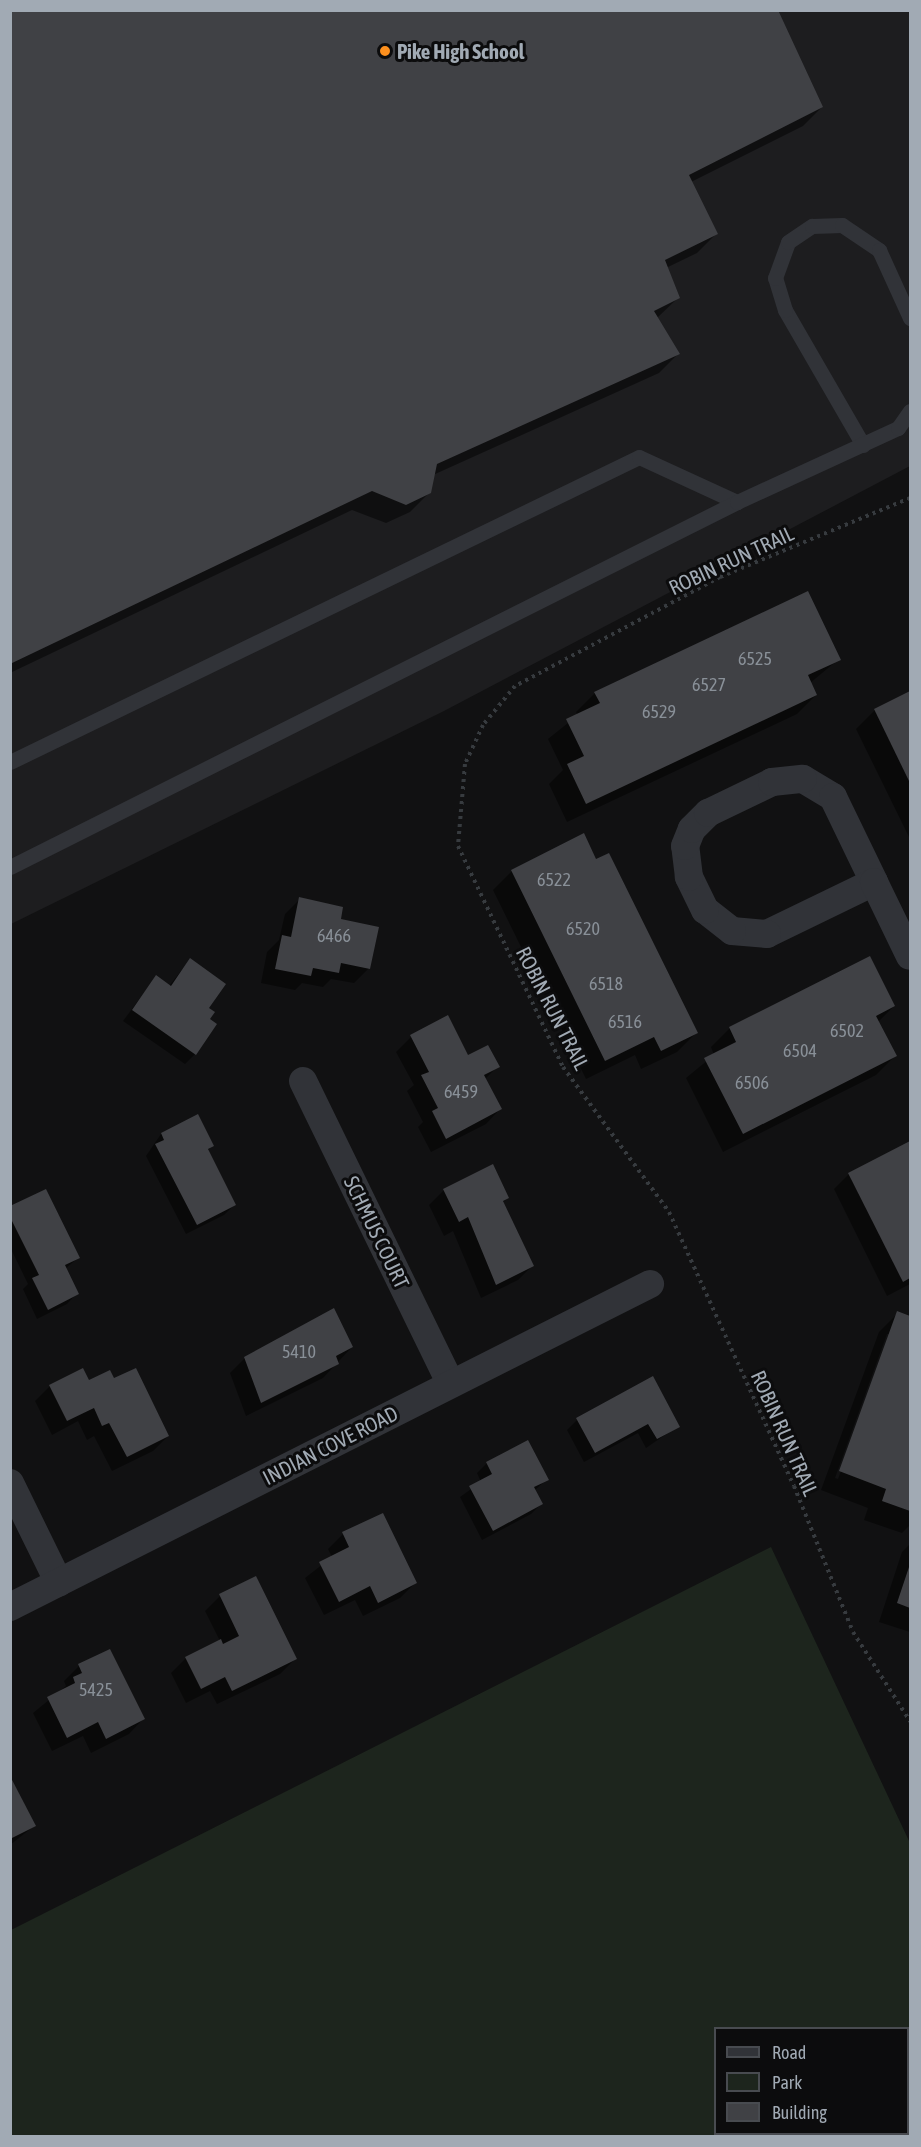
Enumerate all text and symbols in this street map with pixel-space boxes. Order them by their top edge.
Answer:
place label: Pike High School [397,38,524,64]
marker: Pike High School [378,44,392,58]
street label: ROBIN RUN TRAIL [665,520,797,600]
house number: 6525 [738,648,772,670]
house number: 6527 [692,674,726,696]
house number: 6529 [642,701,676,723]
house number: 6522 [537,869,571,891]
house number: 6520 [566,918,600,940]
house number: 6466 [317,925,351,947]
street label: ROBIN RUN TRAIL [511,942,595,1074]
house number: 6518 [589,973,623,995]
house number: 6516 [608,1011,642,1033]
house number: 6502 [830,1020,864,1042]
house number: 6504 [783,1040,817,1062]
house number: 6506 [735,1072,769,1094]
house number: 6459 [444,1081,478,1103]
street label: SCHMUS COURT [339,1172,415,1292]
house number: 5410 [282,1341,316,1363]
street label: ROBIN RUN TRAIL [746,1366,824,1500]
street label: INDIAN COVE ROAD [258,1400,402,1490]
house number: 5425 [79,1679,113,1701]
legend [714,2027,909,2135]
text: Road [772,2042,806,2063]
text: Park [772,2072,802,2093]
text: Building [772,2102,827,2123]

